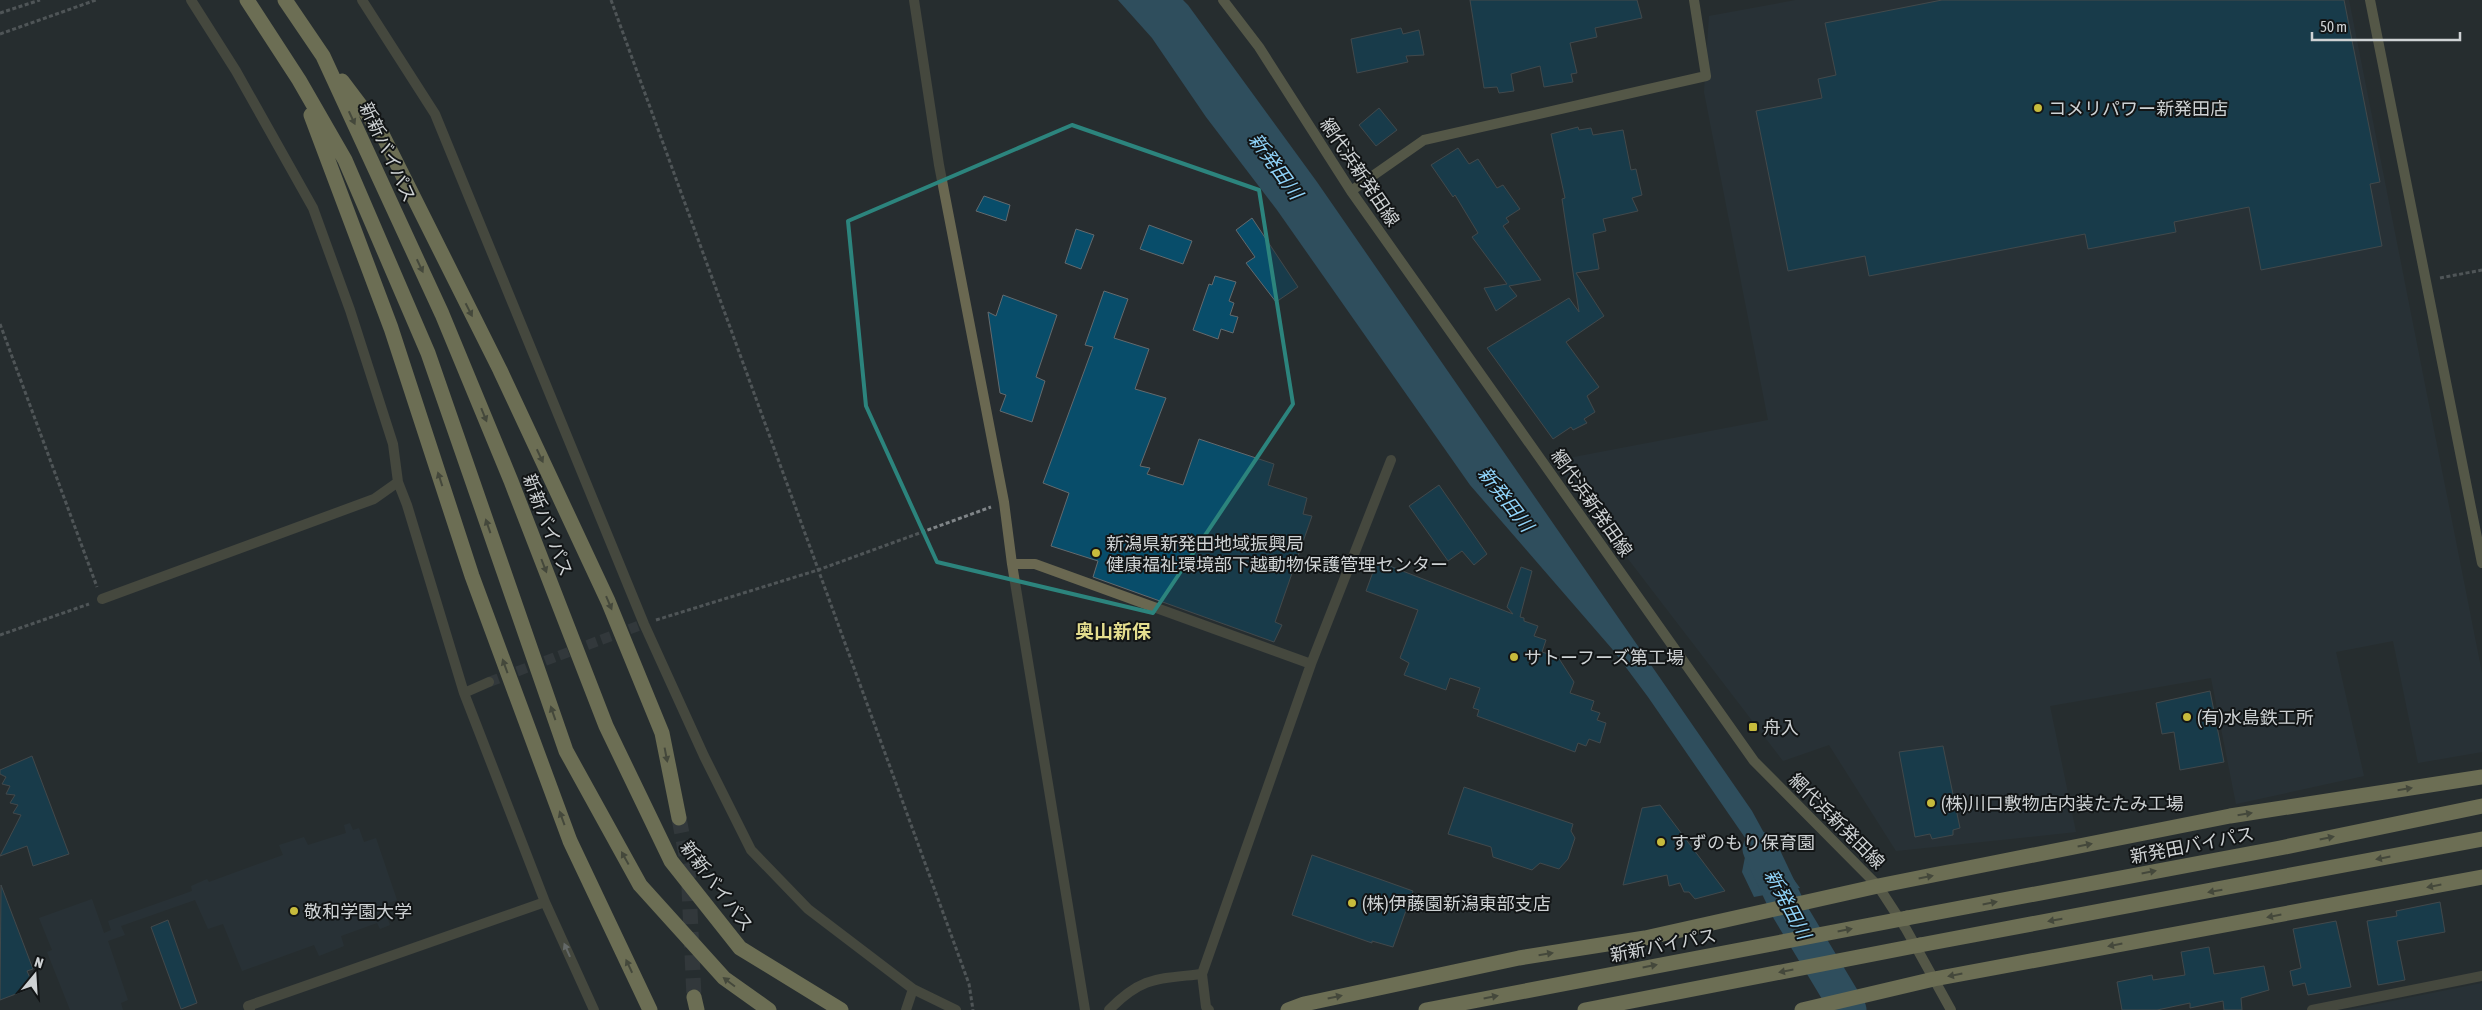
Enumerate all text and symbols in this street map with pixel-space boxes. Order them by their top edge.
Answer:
scale bar [2312,10,2460,42]
text: 50 m [2320,18,2347,35]
place label: コメリパワー新発田店 [2048,98,2228,119]
street label: 新新バイパス [356,99,420,205]
marker: コメリパワー新発田店 [2032,102,2044,114]
one-way arrow [348,111,356,125]
street label: 網代浜新発田線 [1316,114,1404,230]
water label: 新発田川 [1245,129,1308,205]
one-way arrow [417,259,425,273]
one-way arrow [465,302,473,317]
one-way arrow [480,408,488,423]
street label: 網代浜新発田線 [1547,445,1637,561]
one-way arrow [536,449,544,463]
water label: 新発田川 [1474,462,1539,537]
street label: 新新バイパス [519,471,577,579]
one-way arrow [436,472,444,487]
one-way arrow [484,519,491,534]
place label: 新潟県新発田地域振興局 健康福祉環境部下越動物保護管理センター [1106,533,1448,575]
marker: 新潟県新発田地域振興局 健康福祉環境部下越動物保護管理センター [1090,547,1102,559]
one-way arrow [540,559,548,574]
one-way arrow [605,596,613,611]
district label: 奥山新保 [1075,620,1151,642]
place label: サトーフーズ第工場 [1524,647,1684,668]
marker: サトーフーズ第工場 [1508,651,1520,663]
one-way arrow [501,658,509,673]
one-way arrow [549,705,557,720]
place label: (有)水島鉄工所 [2197,707,2314,728]
marker: (有)水島鉄工所 [2181,711,2193,723]
place label: 舟入 [1763,717,1799,738]
marker: 舟入 [1747,721,1759,733]
one-way arrow [662,747,670,762]
street label: 網代浜新発田線 [1785,769,1889,873]
one-way arrow [2398,785,2414,793]
place label: (株)川口敷物店内装たたみ工場 [1941,793,2184,814]
marker: (株)川口敷物店内装たたみ工場 [1925,797,1937,809]
one-way arrow [558,810,566,825]
one-way arrow [2237,810,2253,818]
street label: 新発田バイパス [2128,823,2256,867]
place label: すずのもり保育園 [1671,832,1815,853]
one-way arrow [2320,834,2335,842]
marker: すずのもり保育園 [1655,836,1667,848]
street label: 新新バイパス [676,837,758,935]
one-way arrow [2078,841,2093,849]
one-way arrow [621,851,629,865]
one-way arrow [2374,855,2390,863]
water label: 新発田川 [1760,865,1816,944]
one-way arrow [2142,868,2158,876]
one-way arrow [1918,872,1934,880]
one-way arrow [2426,882,2442,890]
one-way arrow [2206,887,2222,895]
place label: (株)伊藤園新潟東部支店 [1362,893,1551,914]
marker: (株)伊藤園新潟東部支店 [1346,897,1358,909]
one-way arrow [1982,898,1998,906]
place label: 敬和学園大学 [304,901,412,922]
marker: 敬和学園大学 [288,905,300,917]
one-way arrow [2266,912,2282,920]
one-way arrow [2047,917,2063,925]
street label: 新新バイパス [1608,924,1718,966]
one-way arrow [1837,926,1852,934]
one-way arrow [2106,942,2122,950]
one-way arrow [563,943,571,957]
one-way arrow [1538,949,1554,957]
north arrow [10,950,60,1000]
text: N [33,954,45,972]
one-way arrow [625,959,633,973]
one-way arrow [1643,962,1659,970]
one-way arrow [1778,967,1794,975]
one-way arrow [1946,972,1962,980]
one-way arrow [723,976,736,987]
one-way arrow [1328,993,1343,1001]
one-way arrow [1483,993,1498,1001]

